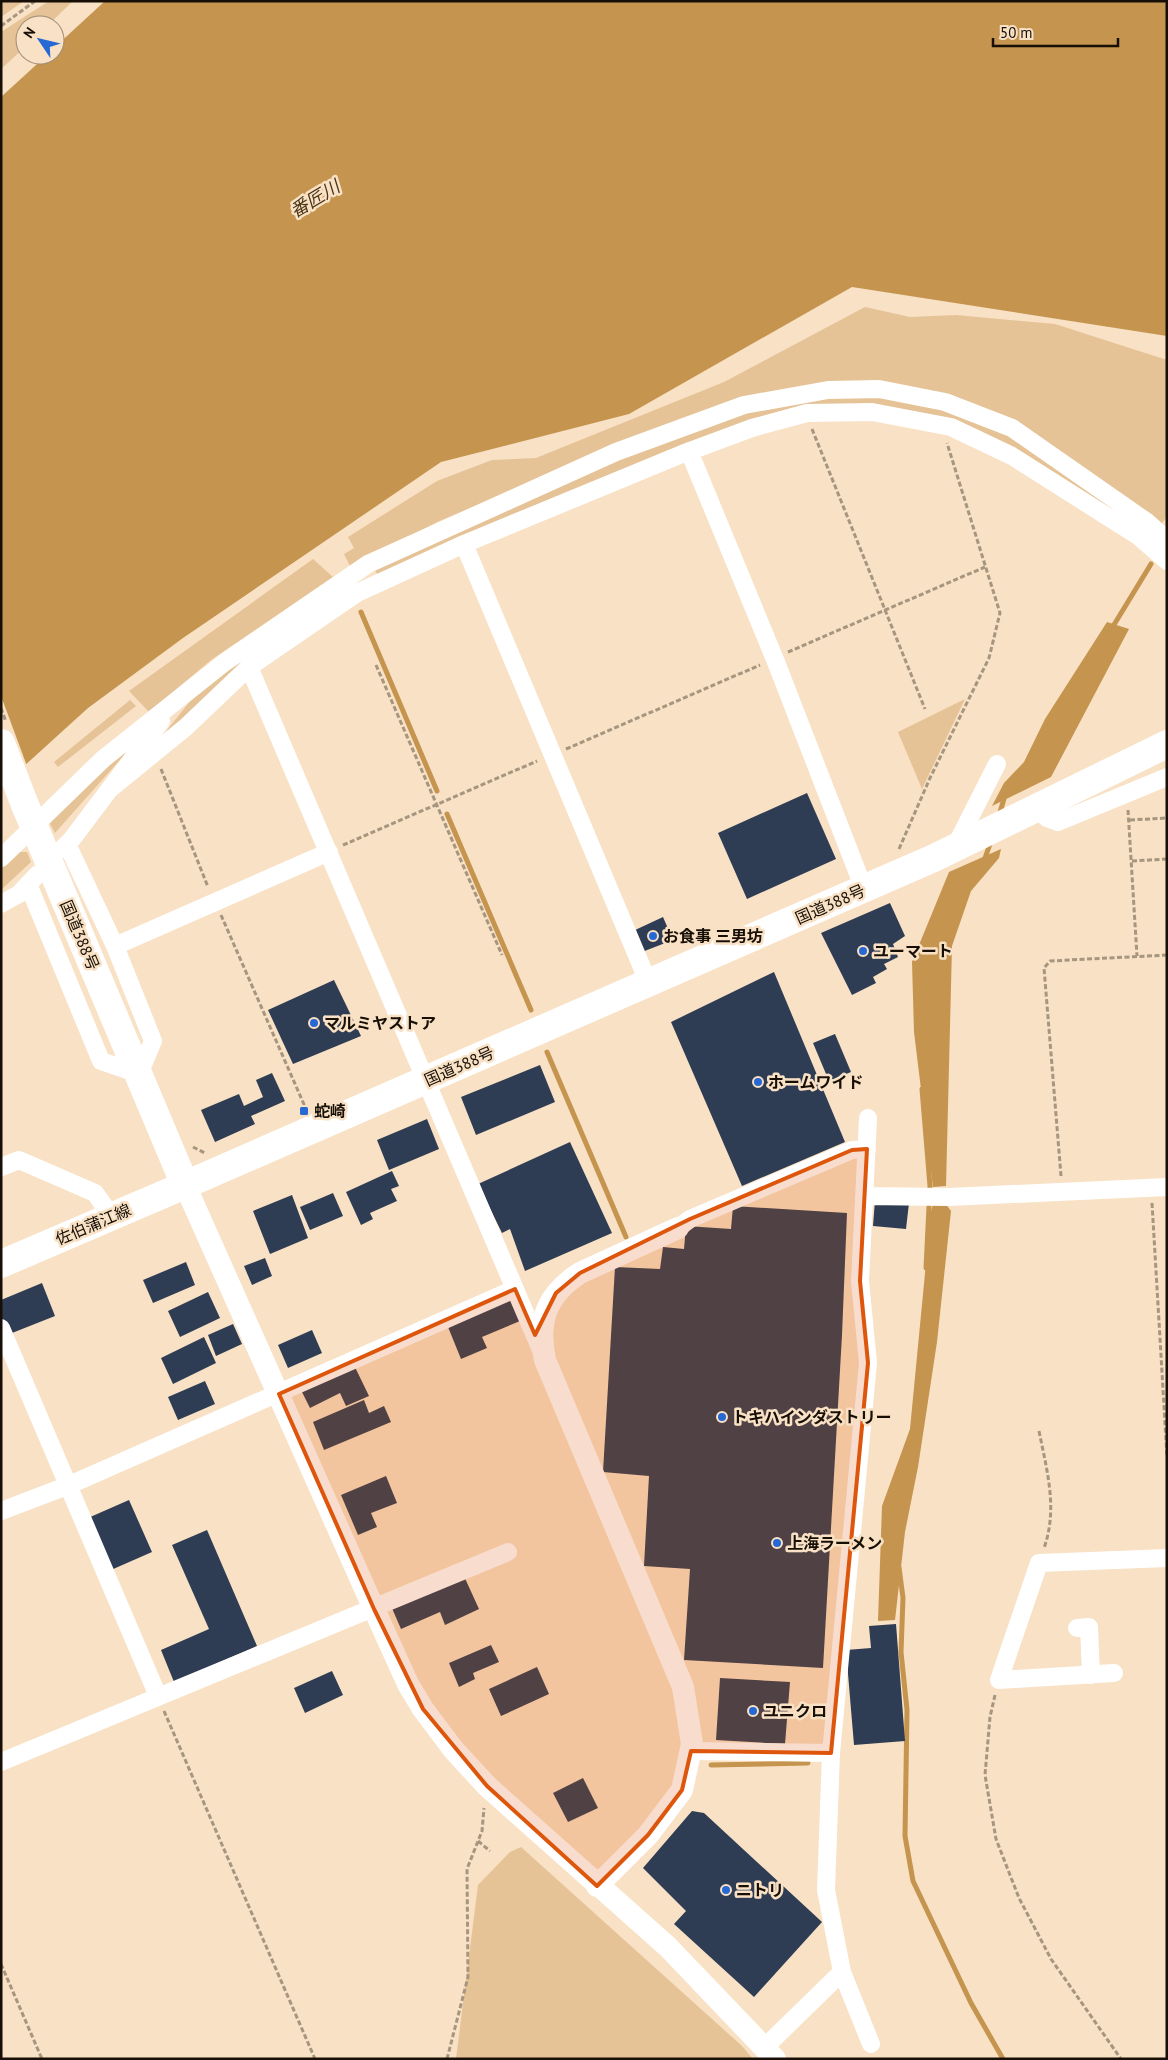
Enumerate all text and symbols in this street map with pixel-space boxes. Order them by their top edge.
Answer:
north arrow [15,15,65,65]
scale bar [993,15,1118,47]
text: 50 m [1000,23,1033,42]
text: N [19,24,39,41]
water label: 番匠川 [286,174,346,222]
street label: 国道388号 [792,880,868,928]
street label: 国道388号 [56,897,104,973]
place label: お食事 三男坊 [663,926,763,946]
marker: お食事 三男坊 [647,930,659,942]
place label: ユーマート [873,941,953,961]
marker: ユーマート [857,945,869,957]
place label: マルミヤストア [324,1013,436,1033]
marker: マルミヤストア [308,1017,320,1029]
street label: 国道388号 [421,1042,497,1090]
place label: ホームワイド [768,1072,864,1092]
marker: ホームワイド [752,1076,764,1088]
place label: 蛇崎 [314,1101,346,1121]
marker: 蛇崎 [298,1105,310,1117]
street label: 佐伯蒲江線 [52,1199,134,1249]
place label: トキハインダストリー [732,1407,892,1427]
marker: トキハインダストリー [716,1411,728,1423]
place label: 上海ラーメン [787,1533,882,1553]
marker: 上海ラーメン [771,1537,783,1549]
place label: ユニクロ [763,1701,827,1721]
marker: ユニクロ [747,1705,759,1717]
place label: ニトリ [736,1880,784,1900]
marker: ニトリ [720,1884,732,1896]

